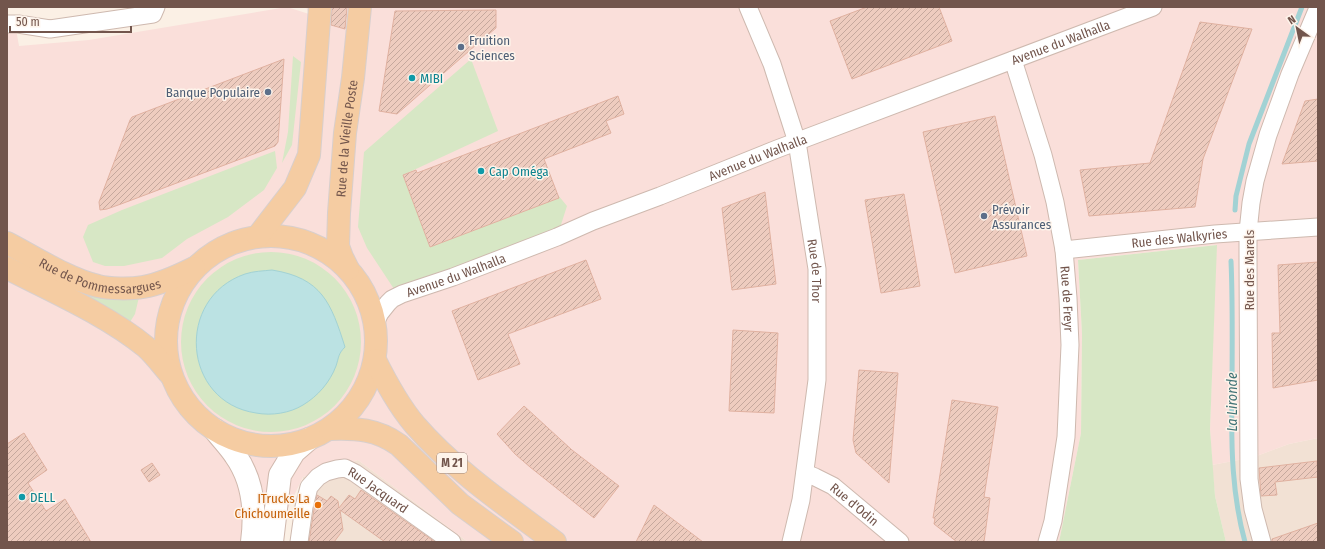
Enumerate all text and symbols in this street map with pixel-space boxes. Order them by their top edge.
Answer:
scale bar [10,8,131,34]
north arrow [1277,8,1317,48]
text: N [1286,13,1298,27]
text: 50 m [16,15,40,29]
street label: Avenue du Walhalla [1009,17,1112,68]
place label: Fruition Sciences [469,33,515,63]
marker: Fruition Sciences [456,42,466,52]
place label: MIBI [420,71,443,86]
marker: MIBI [407,73,417,83]
street label: Rue de la Vieille Poste [333,79,361,198]
place label: Banque Populaire [166,85,260,100]
marker: Banque Populaire [263,87,273,97]
street label: Avenue du Walhalla [706,131,809,184]
place label: Cap Oméga [489,164,549,179]
marker: Cap Oméga [476,166,486,176]
place label: Prévoir Assurances [992,202,1052,232]
marker: Prévoir Assurances [979,211,989,221]
street label: Rue des Walkyries [1131,226,1228,251]
street label: Rue des Marels [1242,229,1257,310]
street label: Rue de Thor [804,238,824,303]
street label: Avenue du Walhalla [405,251,508,300]
street label: Rue de Pommessargues [36,255,163,296]
street label: Rue de Freyr [1057,265,1076,333]
water label: La Lironde [1224,372,1241,432]
road number: M 21 [437,453,467,473]
street label: Rue Jacquard [346,464,411,516]
street label: Rue d'Odin [827,480,881,529]
place label: DELL [30,490,55,505]
place label: ITrucks La Chichoumeille [234,491,310,521]
marker: DELL [17,492,27,502]
marker: ITrucks La Chichoumeille [313,500,323,510]

